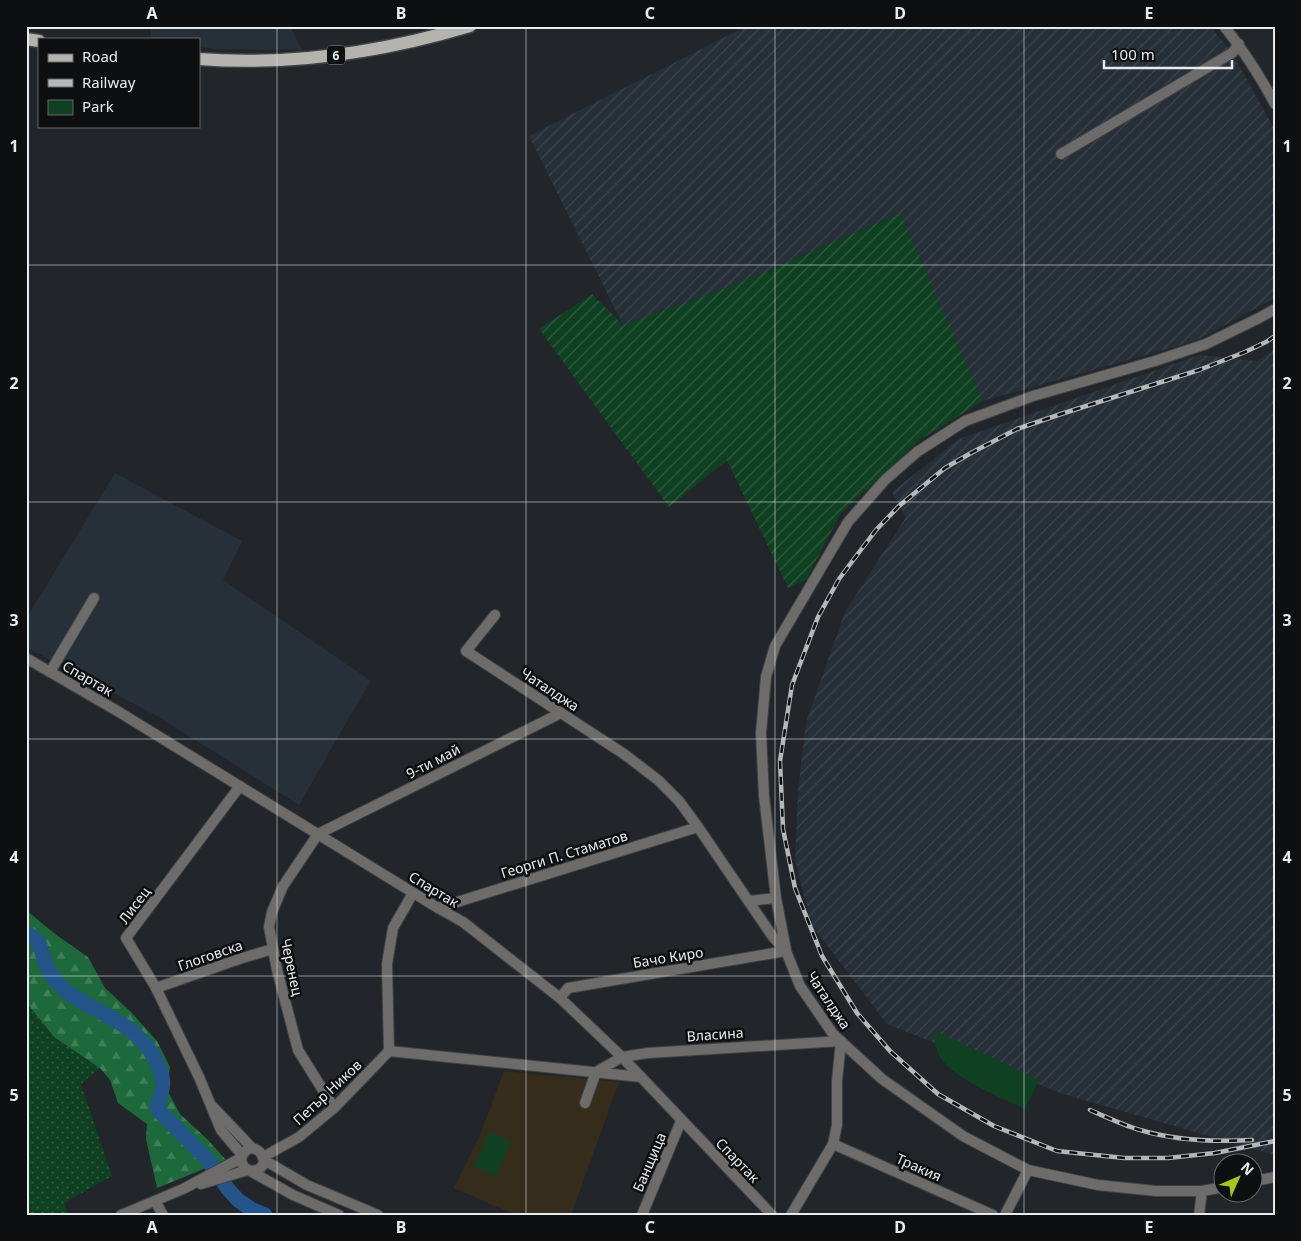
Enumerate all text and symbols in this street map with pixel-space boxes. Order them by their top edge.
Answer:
text: A [146,2,158,24]
text: B [396,2,406,24]
text: C [645,2,655,24]
text: D [894,2,906,24]
text: E [1145,2,1154,24]
legend [38,38,200,128]
scale bar [1104,38,1231,70]
text: 100 m [1111,44,1155,64]
text: Road [82,46,118,66]
road number: 6 [327,46,345,64]
text: Railway [82,72,136,92]
text: Park [82,96,114,116]
text: 1 [9,135,19,157]
text: 1 [1282,135,1292,157]
text: 2 [9,372,19,394]
text: 2 [1282,372,1292,394]
text: 3 [9,609,19,631]
text: 3 [1282,609,1292,631]
street label: Спартак [59,656,117,700]
street label: Чаталджа [517,663,583,715]
street label: 9-ти май [403,739,463,783]
street label: Георги П. Стаматов [498,826,630,882]
text: 4 [9,846,19,868]
text: 4 [1282,846,1292,868]
street label: Спартак [405,867,463,912]
street label: Лисец [114,882,154,927]
street label: Глоговска [175,935,245,975]
street label: Черенец [277,937,307,998]
street label: Бачо Киро [632,942,704,972]
street label: Чаталджа [803,967,855,1033]
street label: Власина [686,1023,744,1045]
street label: Петър Ников [288,1055,366,1129]
text: 5 [9,1084,19,1106]
text: 5 [1282,1084,1292,1106]
street label: Банщица [628,1129,670,1195]
street label: Спартак [712,1134,764,1187]
street label: Тракия [893,1149,945,1185]
north arrow [1214,1154,1264,1204]
text: N [1237,1158,1258,1179]
text: A [146,1216,158,1238]
text: B [396,1216,406,1238]
text: C [645,1216,655,1238]
text: D [894,1216,906,1238]
text: E [1145,1216,1154,1238]

